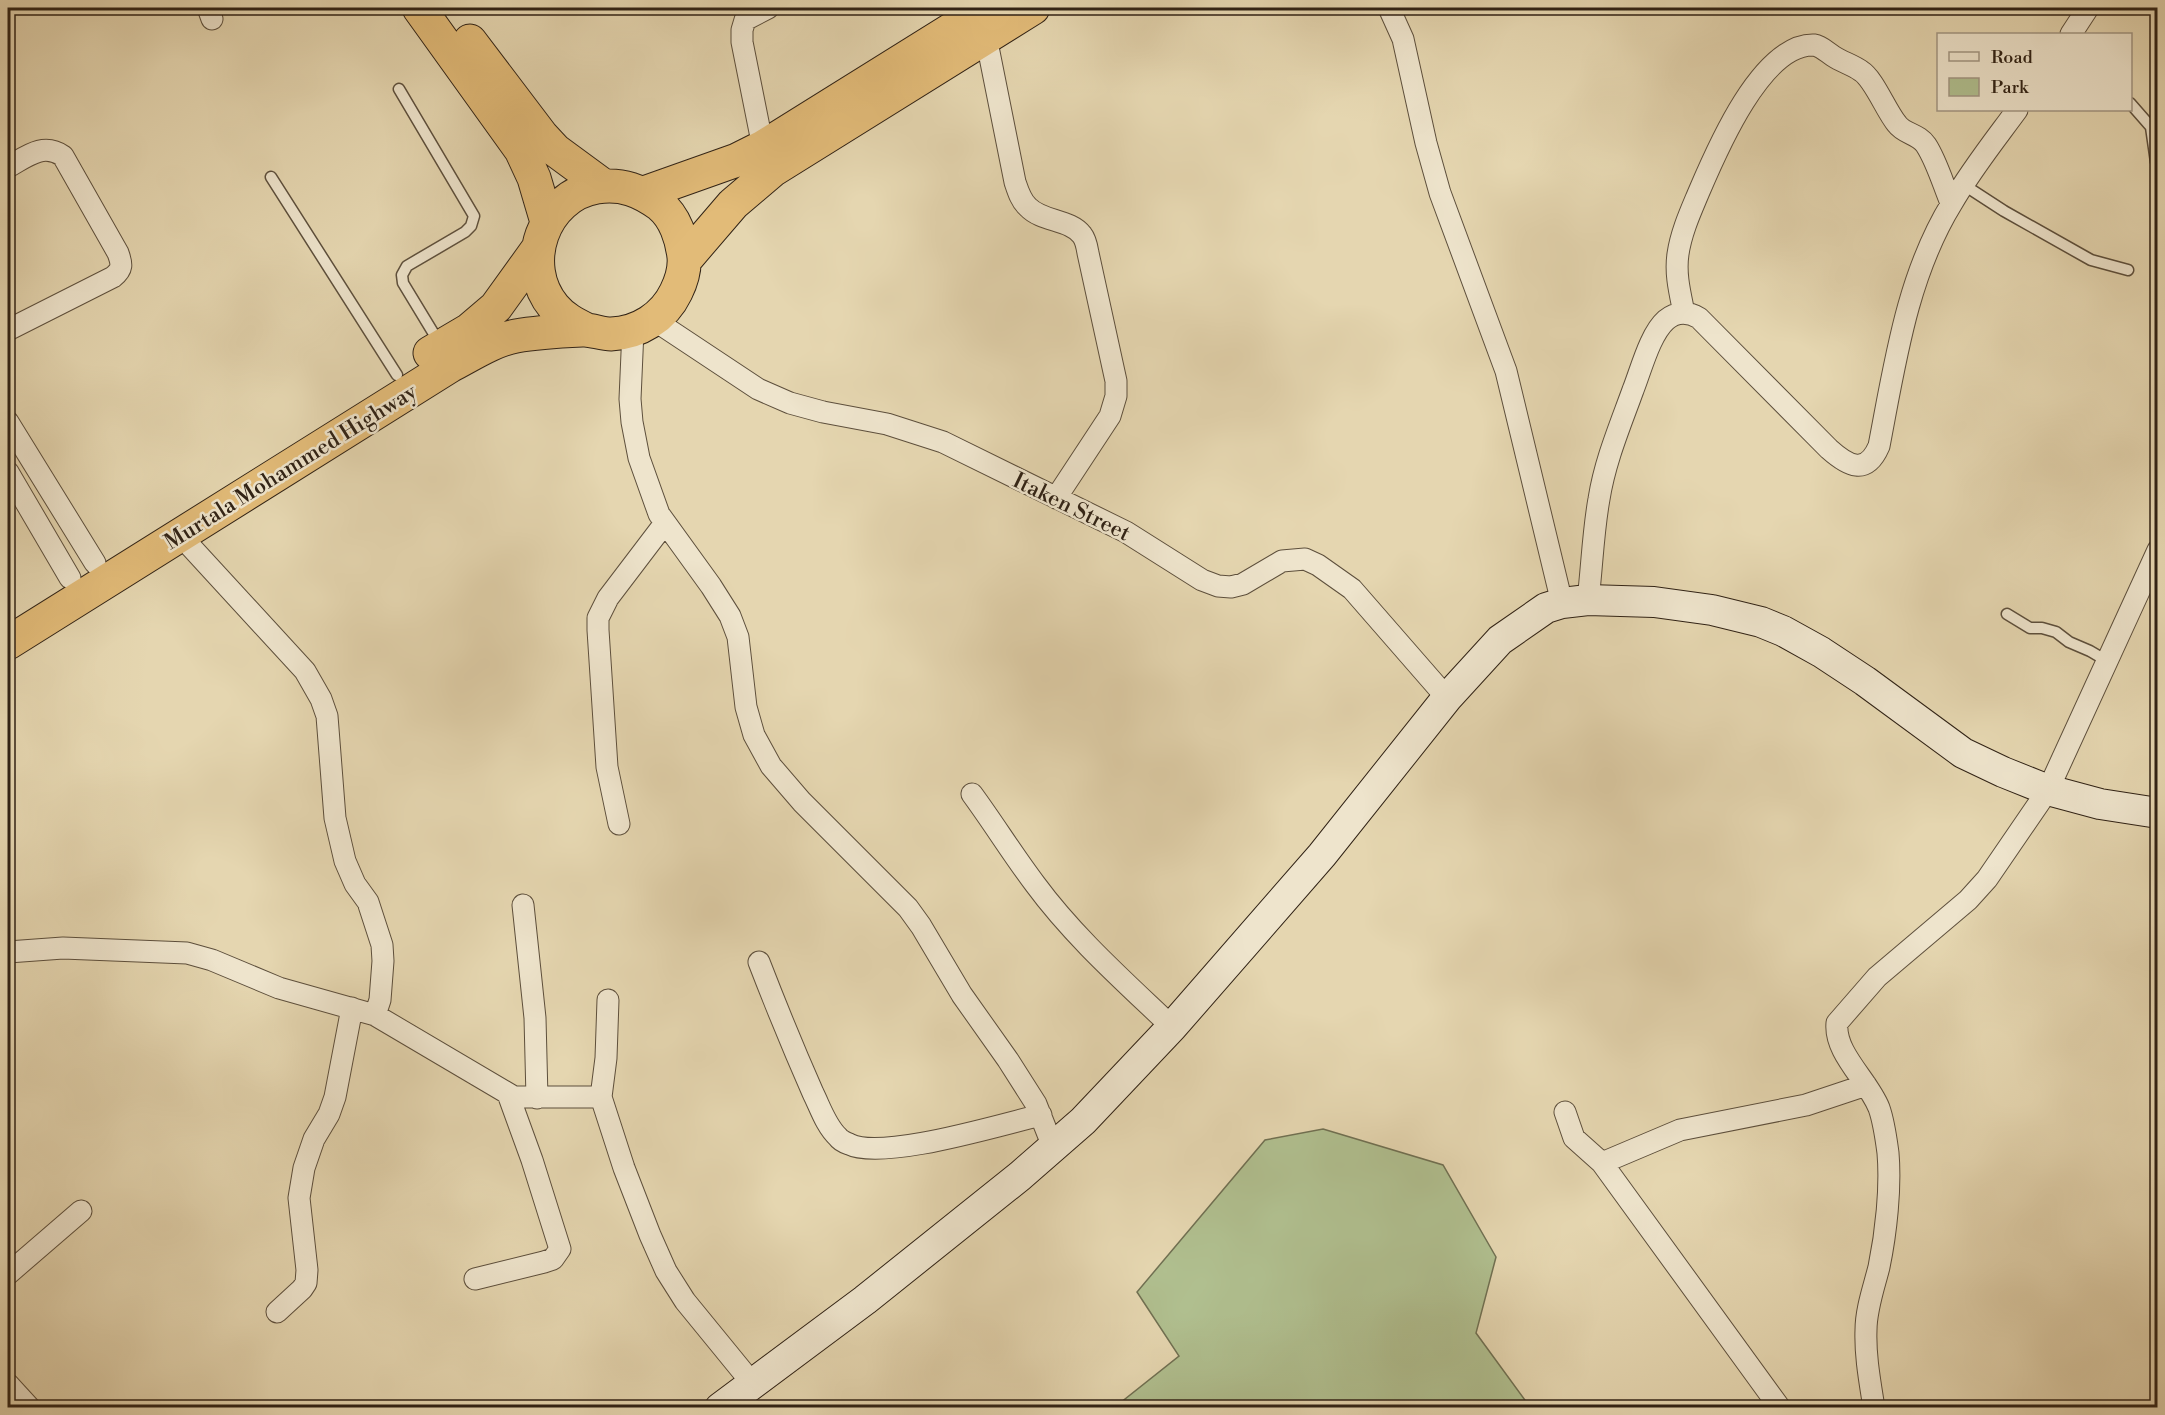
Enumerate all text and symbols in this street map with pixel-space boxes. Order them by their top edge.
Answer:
legend [1937,33,2132,111]
text: Road [1991,46,2034,69]
text: Park [1991,76,2030,99]
street label: Murtala Mohammed Highway [160,378,422,556]
street label: Itaken Street [1008,467,1135,548]

